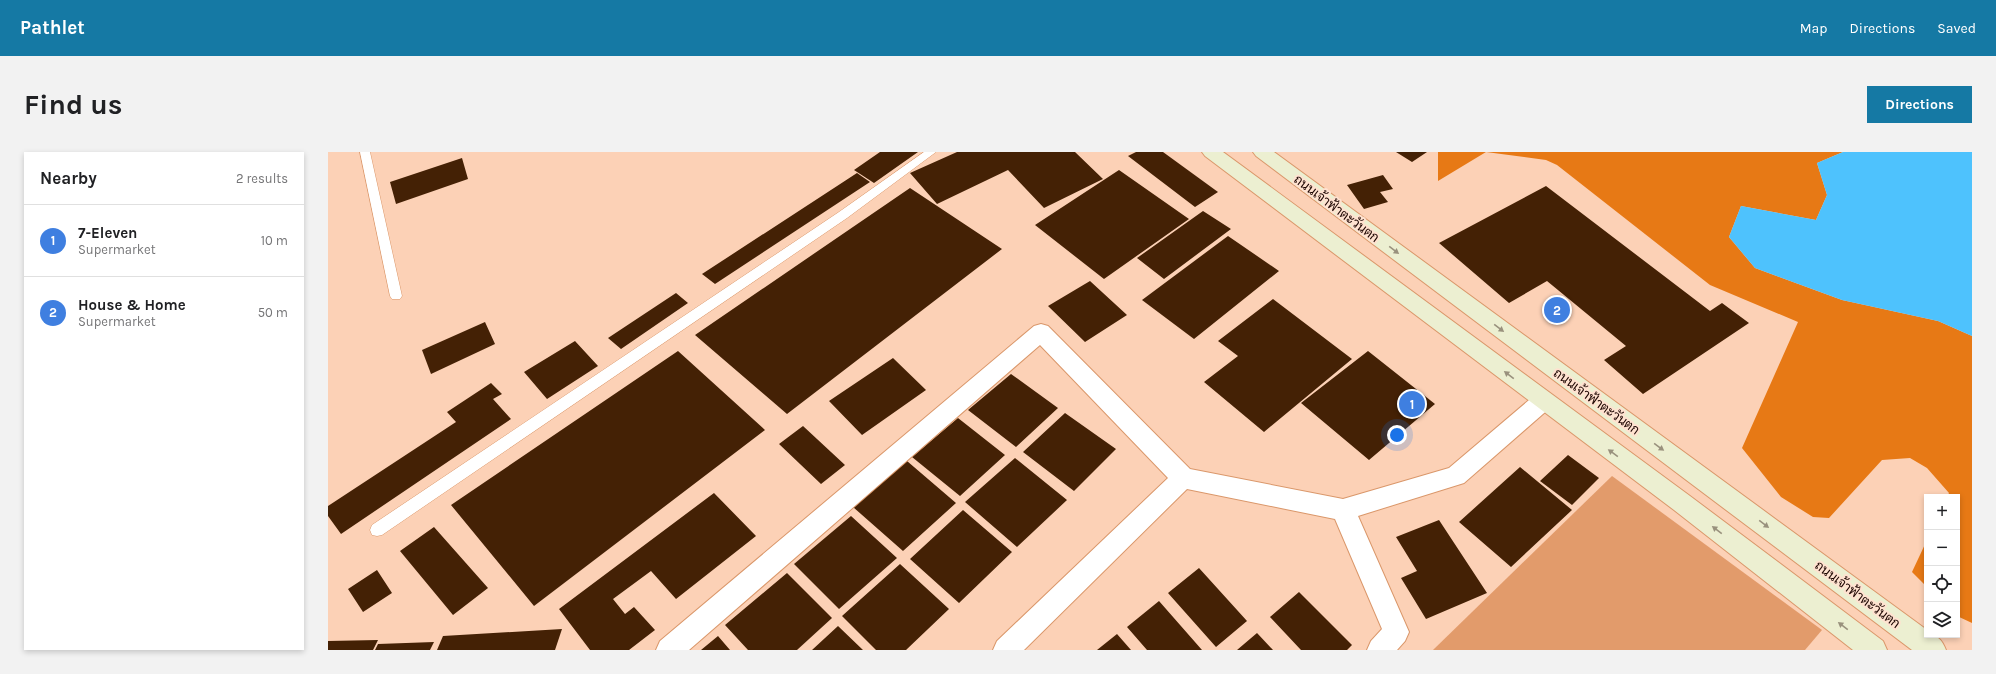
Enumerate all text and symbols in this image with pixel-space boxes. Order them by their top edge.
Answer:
text: Pathlet [20,17,85,39]
text: Map [1800,20,1828,37]
text: Directions [1850,20,1915,37]
text: Saved [1937,20,1976,37]
button: Directions [1867,86,1972,123]
text: Find us [24,88,123,121]
text: Nearby [40,168,97,188]
street label: ถนนเจ้าฟ้าตะวันตก [1291,170,1383,245]
text: 2 results [236,171,288,186]
text: 7-Eleven [78,224,137,242]
text: 1 [51,233,55,248]
text: 10 m [261,233,288,248]
text: Supermarket [78,242,156,257]
one-way arrow [1389,246,1400,255]
pin: 2 [1544,295,1570,325]
text: House & Home [78,296,186,314]
text: 2 [49,305,57,320]
text: 50 m [258,305,288,320]
text: Supermarket [78,314,156,329]
one-way arrow [1493,324,1504,332]
street label: ถนนเจ้าฟ้าตะวันตก [1551,364,1644,438]
one-way arrow [1503,371,1514,380]
pin: 1 [1399,389,1425,419]
your location [1387,425,1407,445]
one-way arrow [1654,443,1665,451]
one-way arrow [1608,448,1619,457]
map controls [1924,494,1960,638]
button: + [1924,494,1960,530]
one-way arrow [1758,520,1769,528]
one-way arrow [1712,526,1723,534]
button: − [1924,530,1960,566]
street label: ถนนเจ้าฟ้าตะวันตก [1812,556,1904,631]
button: locate [1924,566,1960,602]
button: layers [1924,602,1960,638]
one-way arrow [1837,622,1848,631]

